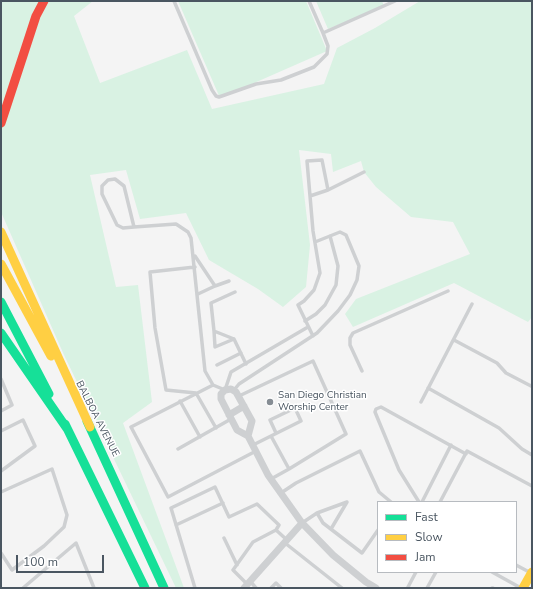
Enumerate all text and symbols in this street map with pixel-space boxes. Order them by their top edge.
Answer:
street label: BALBOA AVENUE [73,379,121,459]
place label: San Diego Christian Worship Center [278,390,367,414]
marker: San Diego Christian Worship Center [265,397,275,407]
legend [377,501,517,573]
text: Fast [415,509,438,525]
text: Slow [415,529,443,545]
scale bar [18,547,106,573]
text: Jam [415,549,436,565]
text: 100 m [23,554,58,570]

